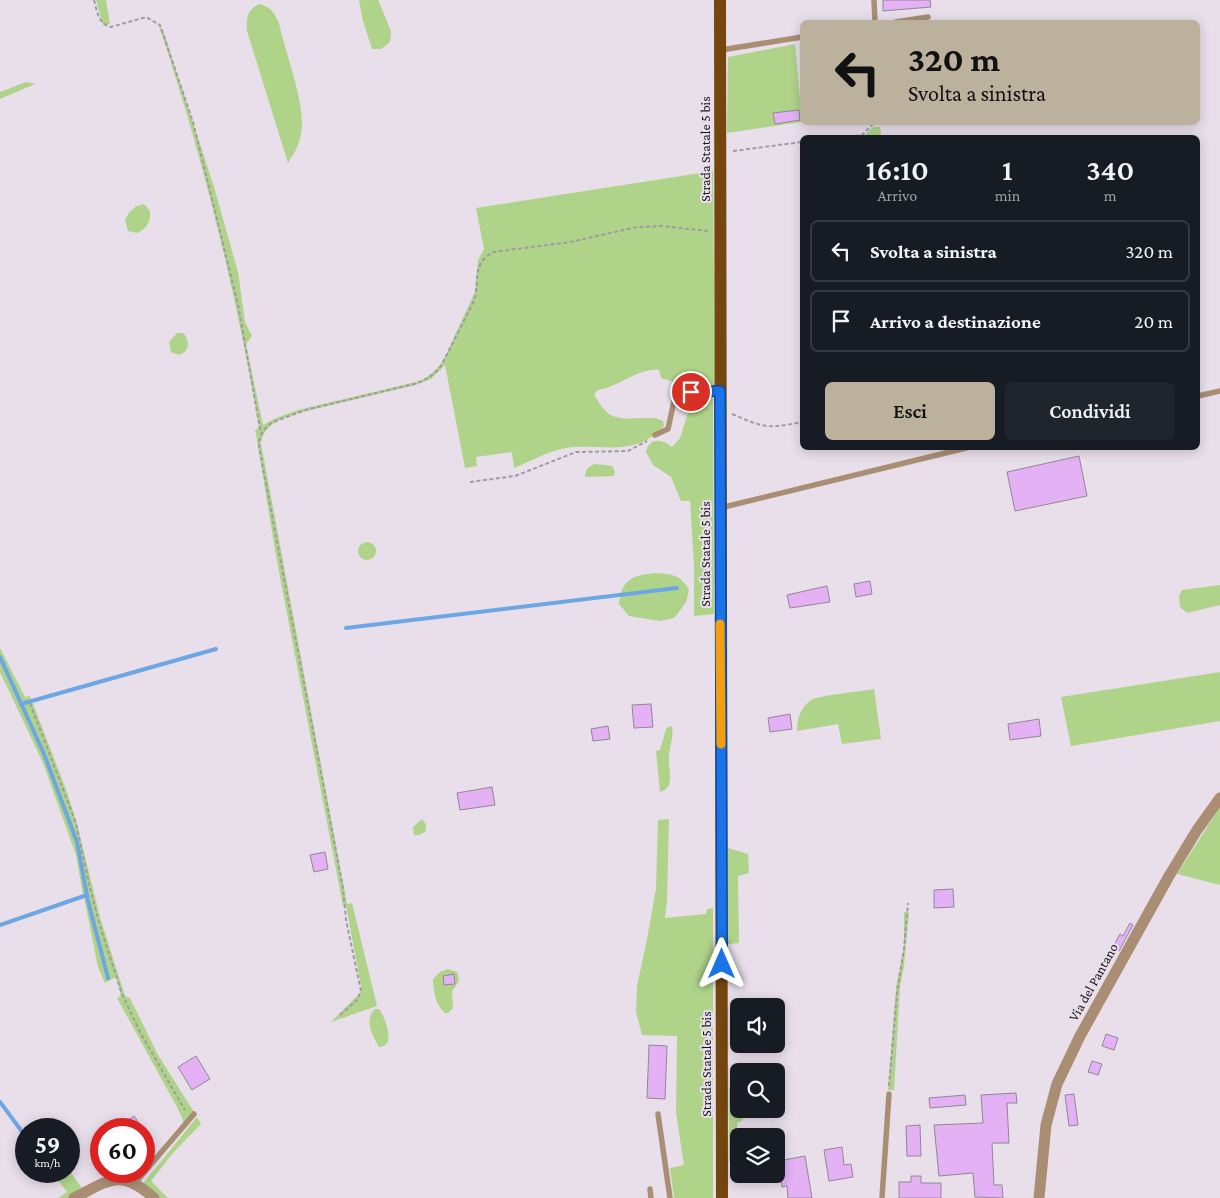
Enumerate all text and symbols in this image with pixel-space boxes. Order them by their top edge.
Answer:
icon: left [825,40,890,105]
text: 320 m [908,40,1000,79]
text: Svolta a sinistra [908,81,1046,106]
street label: Strada Statale 5 bis [697,96,713,202]
text: 16:10 [866,153,929,186]
text: 1 [1002,153,1013,186]
text: 340 [1086,153,1134,186]
text: Arrivo [877,187,917,204]
text: min [995,187,1020,204]
text: m [1104,187,1117,204]
icon: left [827,237,855,265]
text: Svolta a sinistra [870,241,997,262]
text: 320 m [1125,241,1173,262]
icon: arrive [827,307,855,335]
text: Arrivo a destinazione [870,311,1041,332]
text: 20 m [1134,311,1173,332]
pin [670,371,712,413]
icon: arrive [677,378,705,406]
button: Esci [825,382,995,440]
button: Condividi [1005,382,1175,440]
street label: Strada Statale 5 bis [697,501,713,607]
position arrow [695,937,747,989]
street label: Via del Pantano [1065,940,1121,1024]
map controls [730,998,785,1183]
button: sound [730,998,785,1053]
street label: Strada Statale 5 bis [698,1011,714,1117]
button: search [730,1063,785,1118]
speed limit sign: 60 [90,1118,155,1183]
button: layers [730,1128,785,1183]
text: 59 [35,1131,60,1158]
text: km/h [35,1156,60,1170]

